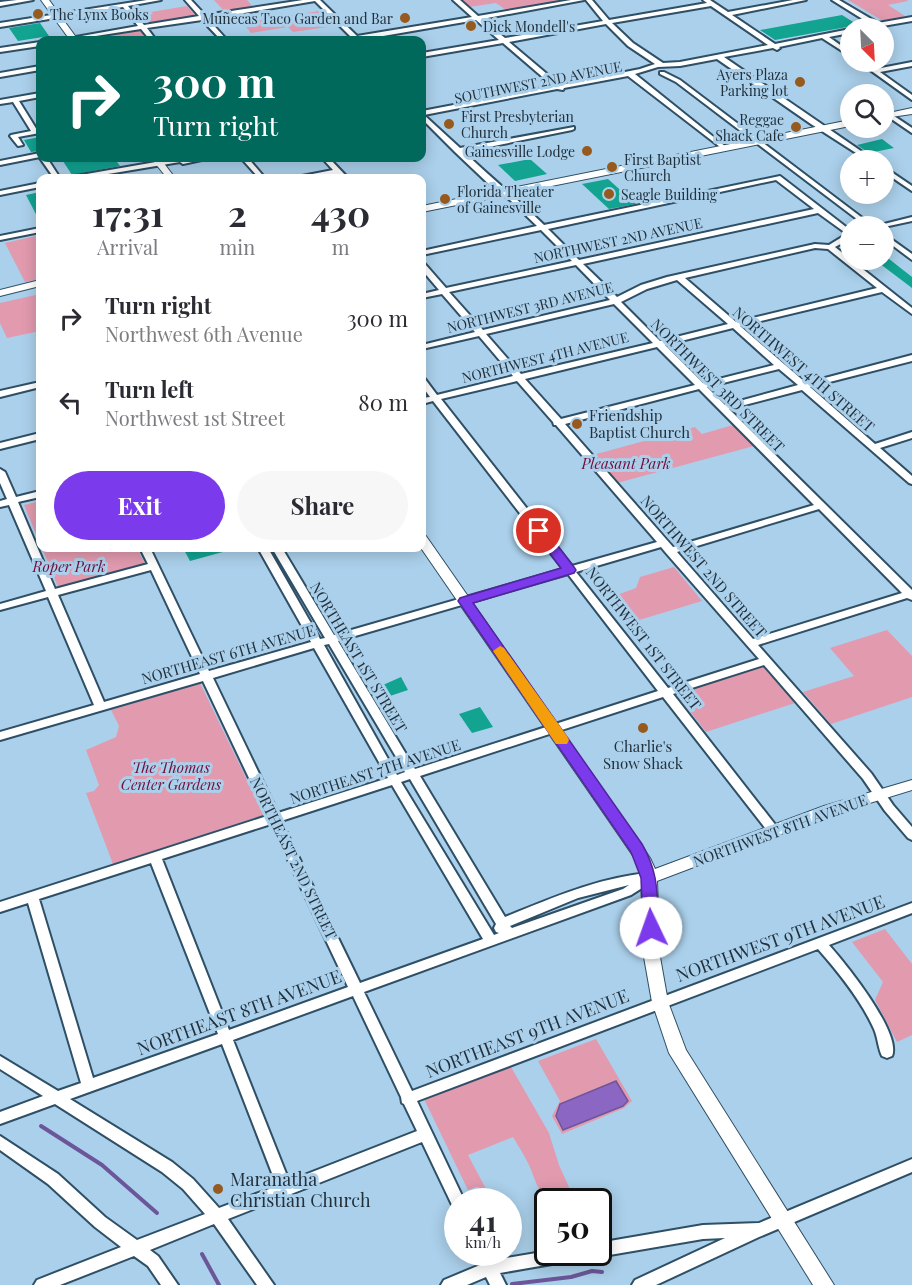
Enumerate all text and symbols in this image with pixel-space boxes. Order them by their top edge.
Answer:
place label: The Lynx Books [50,5,149,24]
marker: The Lynx Books [31,7,45,21]
place label: Muñecas Taco Garden and Bar [202,9,394,28]
marker: Muñecas Taco Garden and Bar [398,11,412,25]
place label: Dick Mondell's [483,17,575,36]
north arrow [840,18,894,72]
map controls [840,18,894,270]
marker: Dick Mondell's [464,19,478,33]
text: 300 m [153,53,275,109]
street label: SOUTHWEST 2ND AVENUE [453,56,623,108]
icon: right [54,60,132,138]
place label: Ayers Plaza Parking lot [716,65,789,100]
marker: Ayers Plaza Parking lot [793,75,807,89]
button: search [840,84,894,138]
text: Turn right [153,107,278,143]
place label: First Presbyterian Church [461,107,574,142]
place label: Reggae Shack Cafe [715,110,784,145]
marker: First Presbyterian Church [442,117,456,131]
marker: Reggae Shack Cafe [789,120,803,134]
place label: Gainesville Lodge [465,142,575,161]
marker: Gainesville Lodge [580,144,594,158]
place label: First Baptist Church [624,150,702,185]
button: + [840,150,894,204]
marker: First Baptist Church [605,160,619,174]
place label: Florida Theater of Gainesville [457,182,555,217]
place label: Seagle Building [621,185,718,204]
marker: Seagle Building [602,187,616,201]
text: 17:31 [92,188,164,236]
text: 2 [228,188,247,236]
text: 430 [311,188,370,236]
marker: Florida Theater of Gainesville [438,192,452,206]
street label: NORTHWEST 2ND AVENUE [532,213,704,267]
button: − [840,216,894,270]
text: Arrival [97,233,159,260]
text: min [220,233,255,260]
text: m [332,233,349,260]
street label: NORTHWEST 3RD AVENUE [445,277,615,337]
text: Turn right [105,290,211,320]
icon: right [54,302,87,335]
street label: NORTHWEST 4TH STREET [729,302,879,436]
text: 300 m [347,303,408,333]
street label: NORTHWEST 3RD STREET [647,314,789,456]
text: Northwest 6th Avenue [105,320,303,347]
street label: NORTHWEST 4TH AVENUE [460,327,630,387]
text: Turn left [105,374,194,404]
icon: left [54,386,87,419]
text: 80 m [358,387,408,417]
text: Northwest 1st Street [105,404,285,431]
place label: Friendship Baptist Church [589,405,690,442]
marker: Friendship Baptist Church [570,417,584,431]
park label: Pleasant Park [580,453,671,473]
button: Exit [54,471,225,540]
button: Share [237,471,408,540]
street label: NORTHWEST 2ND STREET [637,491,771,641]
pin [513,505,564,556]
icon: arrive [522,514,555,547]
park label: Roper Park [32,556,106,576]
street label: NORTHWEST 1ST STREET [582,562,706,714]
street label: NORTHEAST 1ST STREET [306,578,412,736]
street label: NORTHEAST 6TH AVENUE [139,620,317,688]
marker: Charlie's Snow Shack [636,721,650,735]
street label: NORTHEAST 7TH AVENUE [287,734,463,808]
place label: Charlie's Snow Shack [603,736,684,773]
park label: The Thomas Center Gardens [121,757,221,794]
street label: NORTHEAST 2ND STREET [246,774,342,942]
street label: NORTHWEST 8TH AVENUE [690,789,870,871]
street label: NORTHWEST 9TH AVENUE [672,889,888,987]
position arrow [619,896,683,960]
street label: NORTHEAST 8TH AVENUE [133,964,345,1060]
street label: NORTHEAST 9TH AVENUE [422,983,632,1083]
place label: Maranatha Christian Church [230,1167,371,1212]
marker: Maranatha Christian Church [211,1182,225,1196]
speed limit sign: 50 [534,1188,612,1266]
text: 41 [469,1200,497,1240]
text: km/h [465,1232,501,1252]

